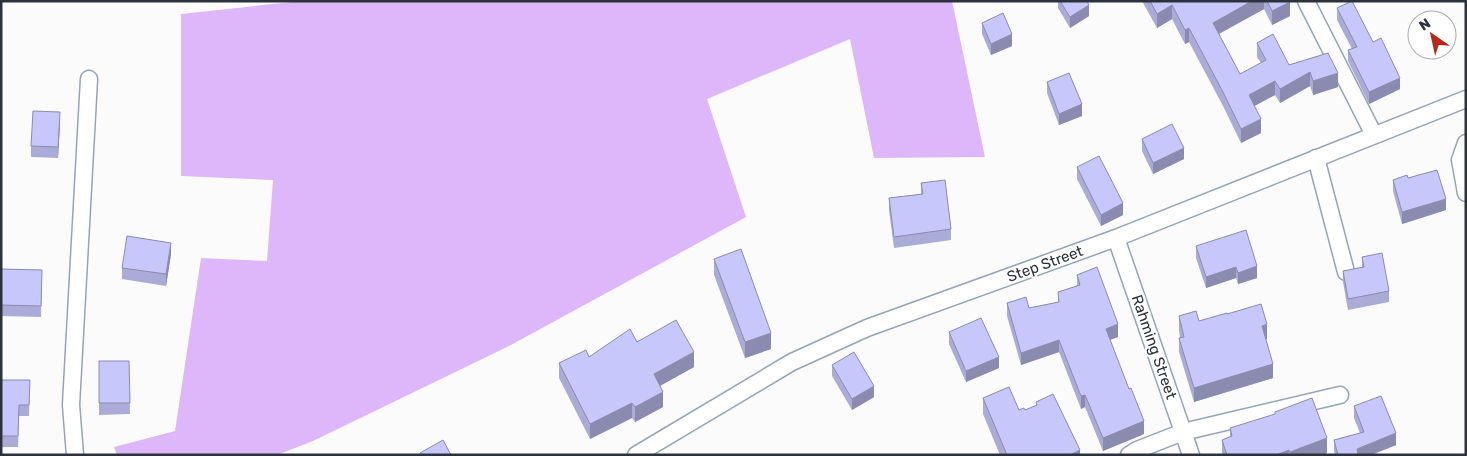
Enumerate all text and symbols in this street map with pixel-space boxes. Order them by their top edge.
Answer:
north arrow [1407,10,1457,60]
text: N [1416,15,1434,35]
street label: Step Street [1005,242,1086,286]
street label: Rahming Street [1128,292,1180,402]

